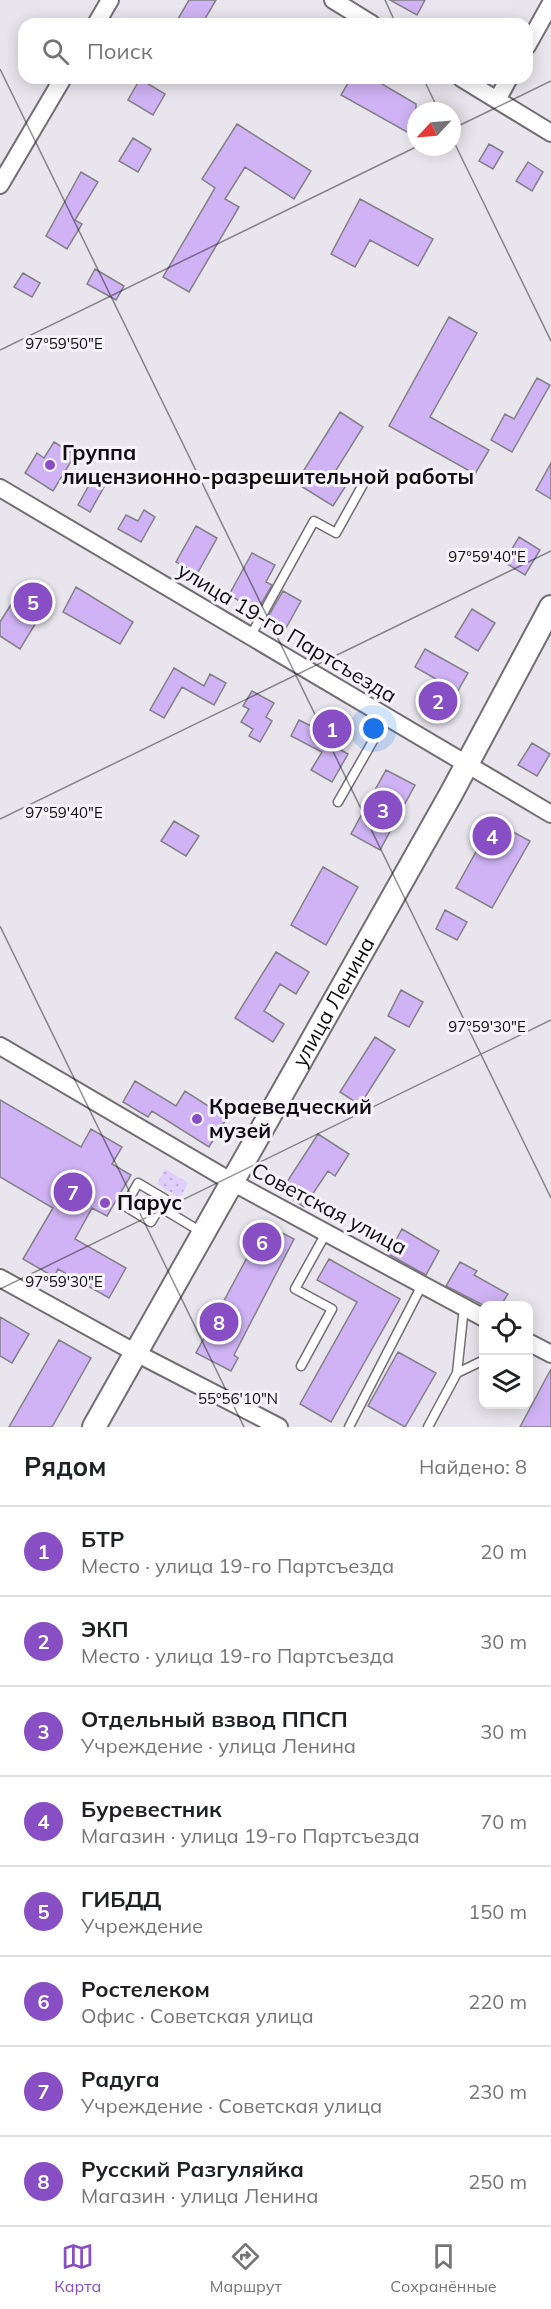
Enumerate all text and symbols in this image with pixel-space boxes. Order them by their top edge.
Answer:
search box [18,18,533,84]
icon: search [39,35,72,68]
text: Поиск [87,37,153,65]
north arrow [407,102,461,156]
text: 97°59'50"E [25,334,103,353]
place label: Группа лицензионно-разрешительной работы [62,439,474,489]
marker: Группа лицензионно-разрешительной работы [43,458,57,472]
text: 97°59'40"E [448,547,526,566]
street label: улица 19-го Партсъезда [173,556,402,708]
pin: 5 [14,580,52,624]
pin: 2 [418,678,458,724]
pin: 1 [312,706,352,752]
your location [359,714,388,743]
pin: 3 [364,788,403,832]
text: 97°59'40"E [25,803,103,822]
pin: 4 [472,814,512,858]
street label: улица Ленина [286,932,380,1071]
text: 97°59'30"E [448,1017,526,1036]
place label: Краеведческий музей [209,1093,372,1143]
marker: Краеведческий музей [190,1112,204,1126]
street label: Советская улица [247,1156,412,1260]
pin: 7 [54,1170,92,1214]
place label: Парус [117,1189,182,1215]
marker: Парус [98,1196,112,1210]
pin: 6 [242,1220,282,1264]
text: 97°59'30"E [25,1272,103,1291]
pin: 8 [200,1300,238,1344]
map controls [479,1301,533,1409]
button: locate [479,1301,533,1355]
button: layers [479,1355,533,1409]
text: 55°56'10"N [198,1389,278,1408]
text: Рядом [24,1450,107,1483]
text: Найдено: 8 [419,1454,527,1479]
text: БТР [81,1525,124,1553]
text: 1 [38,1539,50,1564]
text: 20 m [480,1539,527,1564]
text: Место · улица 19-го Партсъезда [81,1553,394,1578]
text: ЭКП [81,1615,129,1643]
text: 2 [38,1629,50,1654]
text: 30 m [480,1629,527,1654]
text: Место · улица 19-го Партсъезда [81,1643,394,1668]
text: Отдельный взвод ППСП [81,1705,348,1733]
text: 3 [38,1719,50,1744]
text: 30 m [480,1719,527,1744]
text: Учреждение · улица Ленина [81,1733,356,1758]
text: Буревестник [81,1795,222,1823]
text: 4 [38,1809,50,1834]
text: 70 m [480,1809,527,1834]
text: Магазин · улица 19-го Партсъезда [81,1823,420,1848]
text: ГИБДД [81,1885,161,1913]
text: 5 [38,1899,50,1924]
text: 150 m [468,1899,527,1924]
text: Учреждение [81,1913,203,1938]
text: Ростелеком [81,1975,210,2003]
text: 6 [38,1989,50,2014]
text: 220 m [468,1989,527,2014]
text: Офис · Советская улица [81,2003,314,2028]
text: Радуга [81,2065,160,2093]
text: 7 [38,2079,50,2104]
text: 230 m [468,2079,527,2104]
text: Учреждение · Советская улица [81,2093,382,2118]
text: Русский Разгуляйка [81,2155,304,2183]
text: 8 [38,2169,50,2194]
text: 250 m [468,2169,527,2194]
text: Магазин · улица Ленина [81,2183,318,2208]
tab: Карта [54,2240,101,2296]
tab: Маршрут [210,2240,282,2296]
tab: Сохранённые [390,2240,497,2296]

